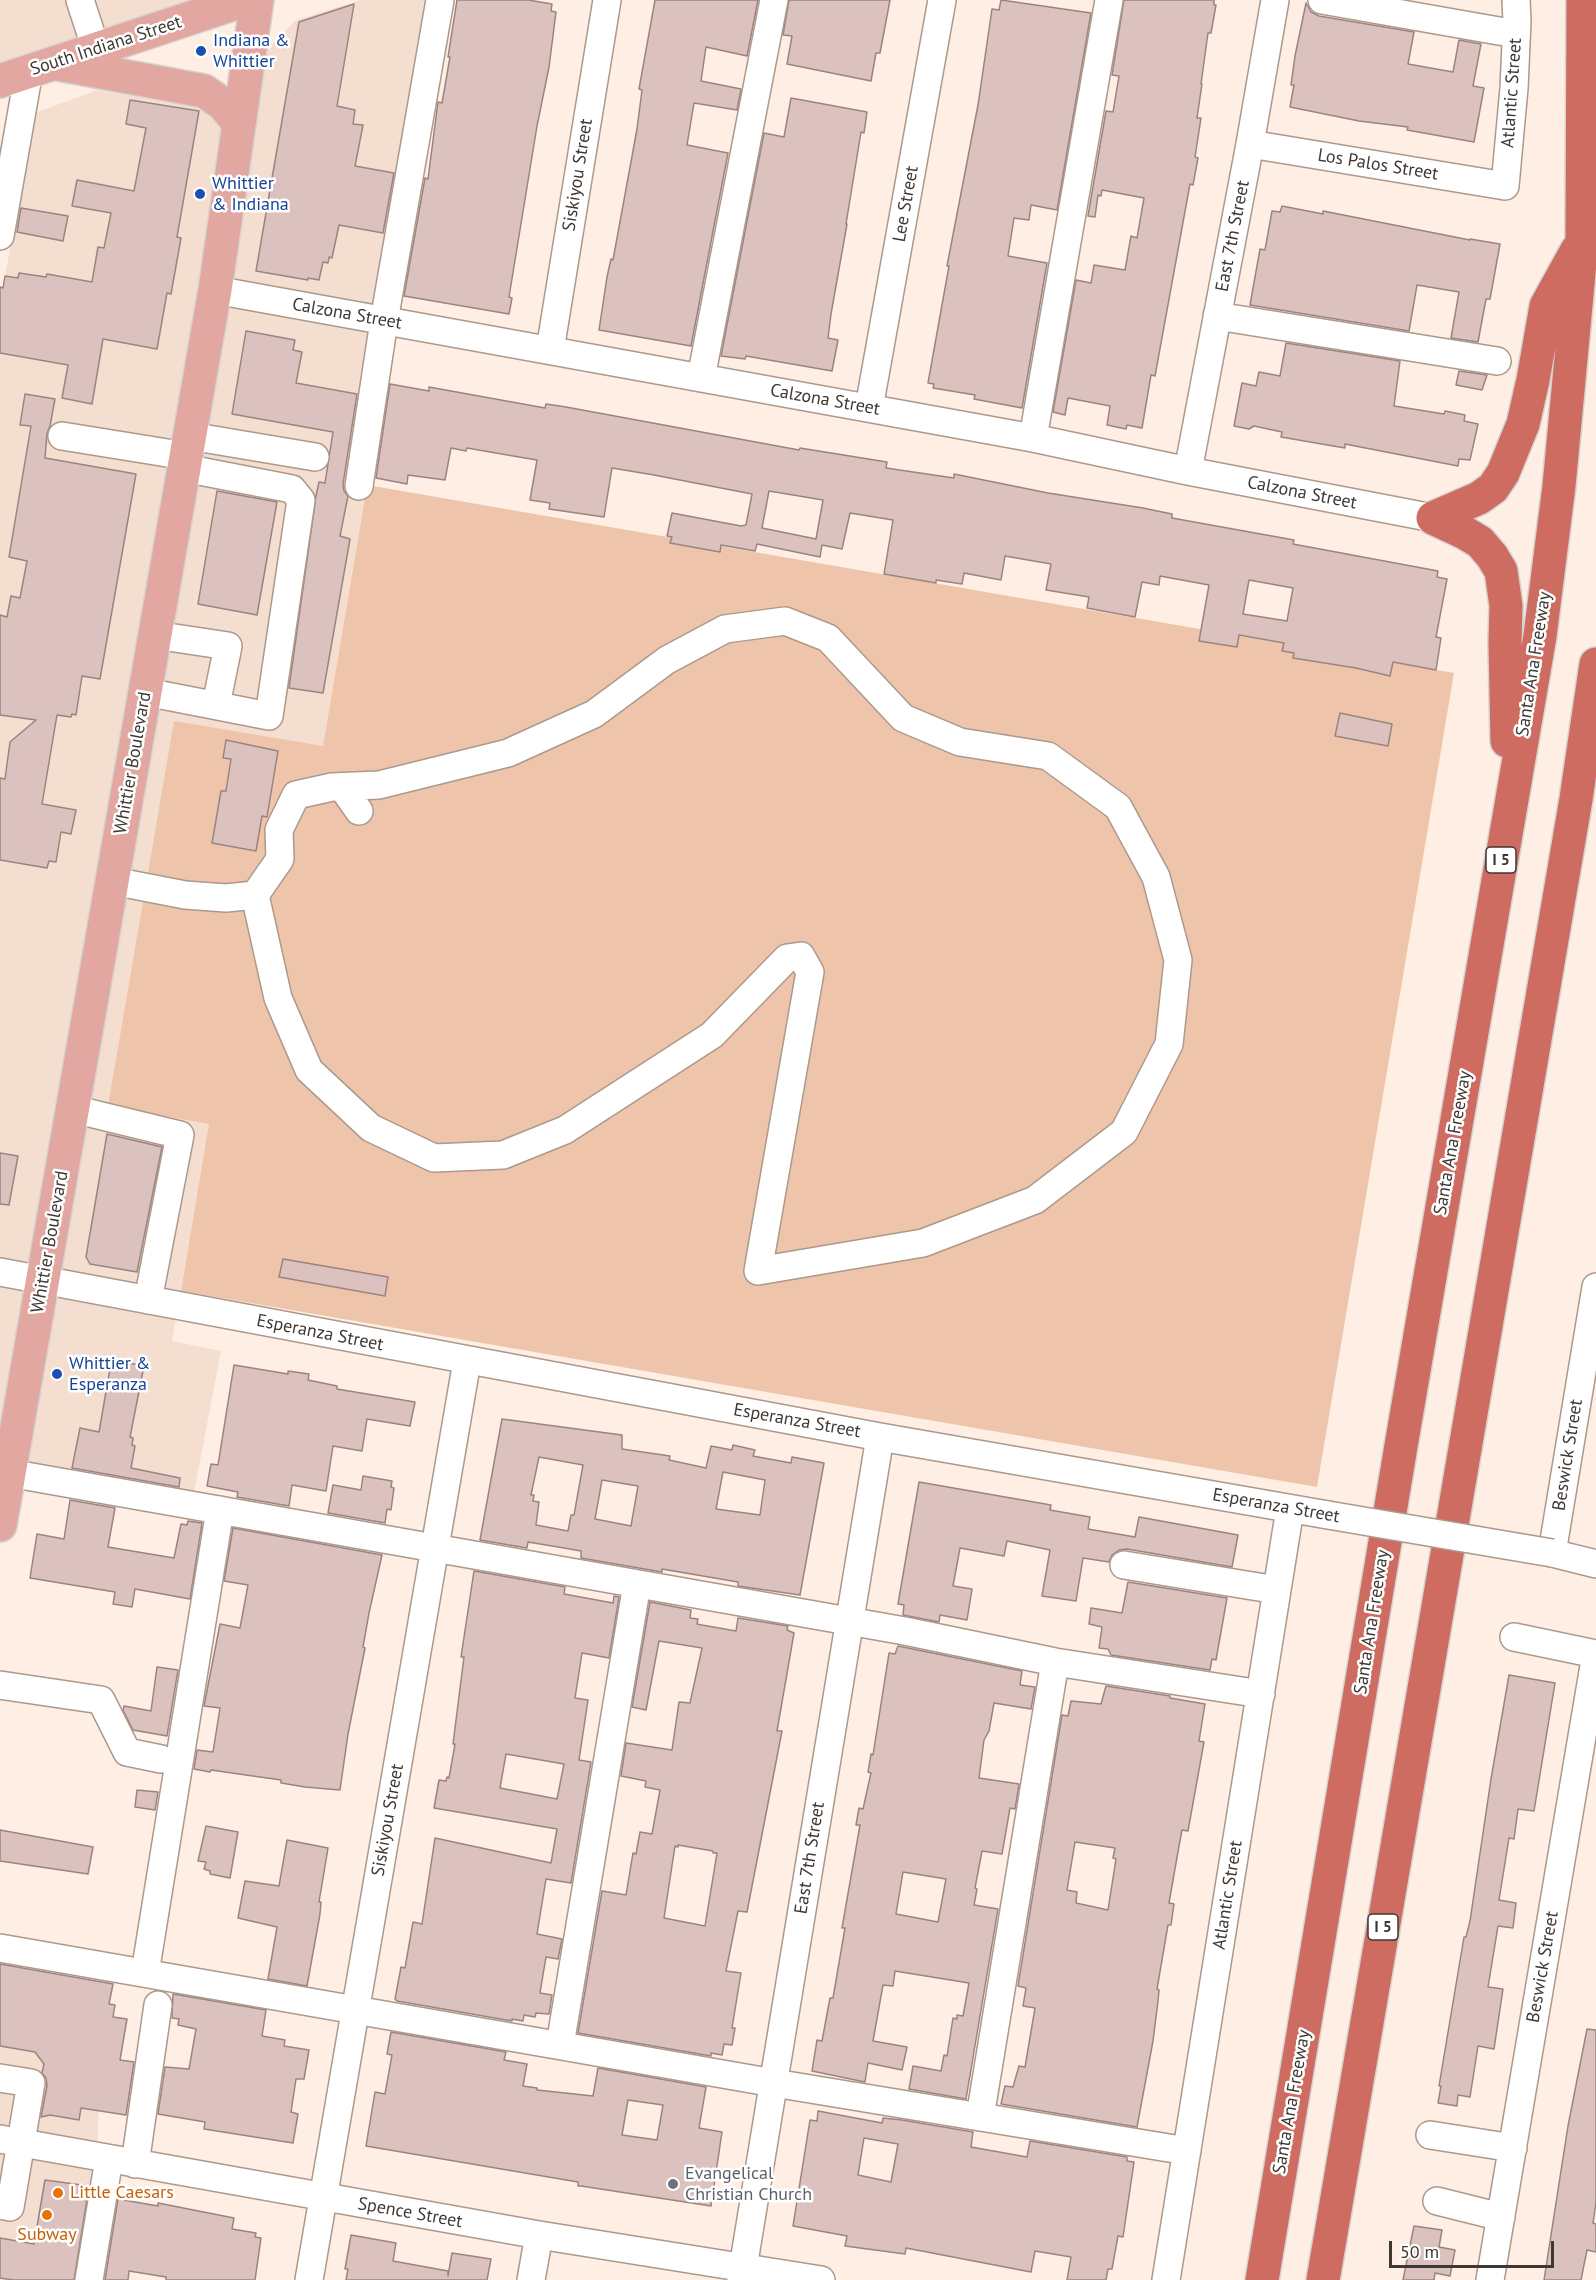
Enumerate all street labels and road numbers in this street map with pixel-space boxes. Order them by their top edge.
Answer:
street label: South Indiana Street [28,11,184,81]
street label: Atlantic Street [1497,37,1527,149]
street label: Siskiyou Street [558,117,598,233]
street label: Los Palos Street [1316,145,1440,185]
street label: Lee Street [889,164,923,244]
street label: East 7th Street [1212,178,1254,294]
street label: Calzona Street [290,294,404,334]
street label: Calzona Street [768,380,882,420]
street label: Calzona Street [1245,472,1359,514]
street label: Santa Ana Freeway [1512,590,1556,738]
street label: Whittier Boulevard [110,690,156,836]
road number: I 5 [1486,847,1516,873]
street label: Santa Ana Freeway [1430,1069,1476,1217]
street label: Whittier Boulevard [27,1169,73,1315]
street label: Esperanza Street [255,1310,385,1356]
street label: Beswick Street [1549,1398,1587,1512]
street label: Esperanza Street [732,1399,862,1443]
street label: Esperanza Street [1211,1484,1341,1528]
street label: Santa Ana Freeway [1350,1548,1394,1696]
street label: Siskiyou Street [367,1762,409,1878]
street label: East 7th Street [790,1800,830,1916]
street label: Atlantic Street [1209,1839,1247,1951]
street label: Beswick Street [1523,1910,1563,2024]
road number: I 5 [1368,1914,1398,1940]
street label: Santa Ana Freeway [1269,2028,1315,2176]
street label: Spence Street [356,2193,464,2233]

